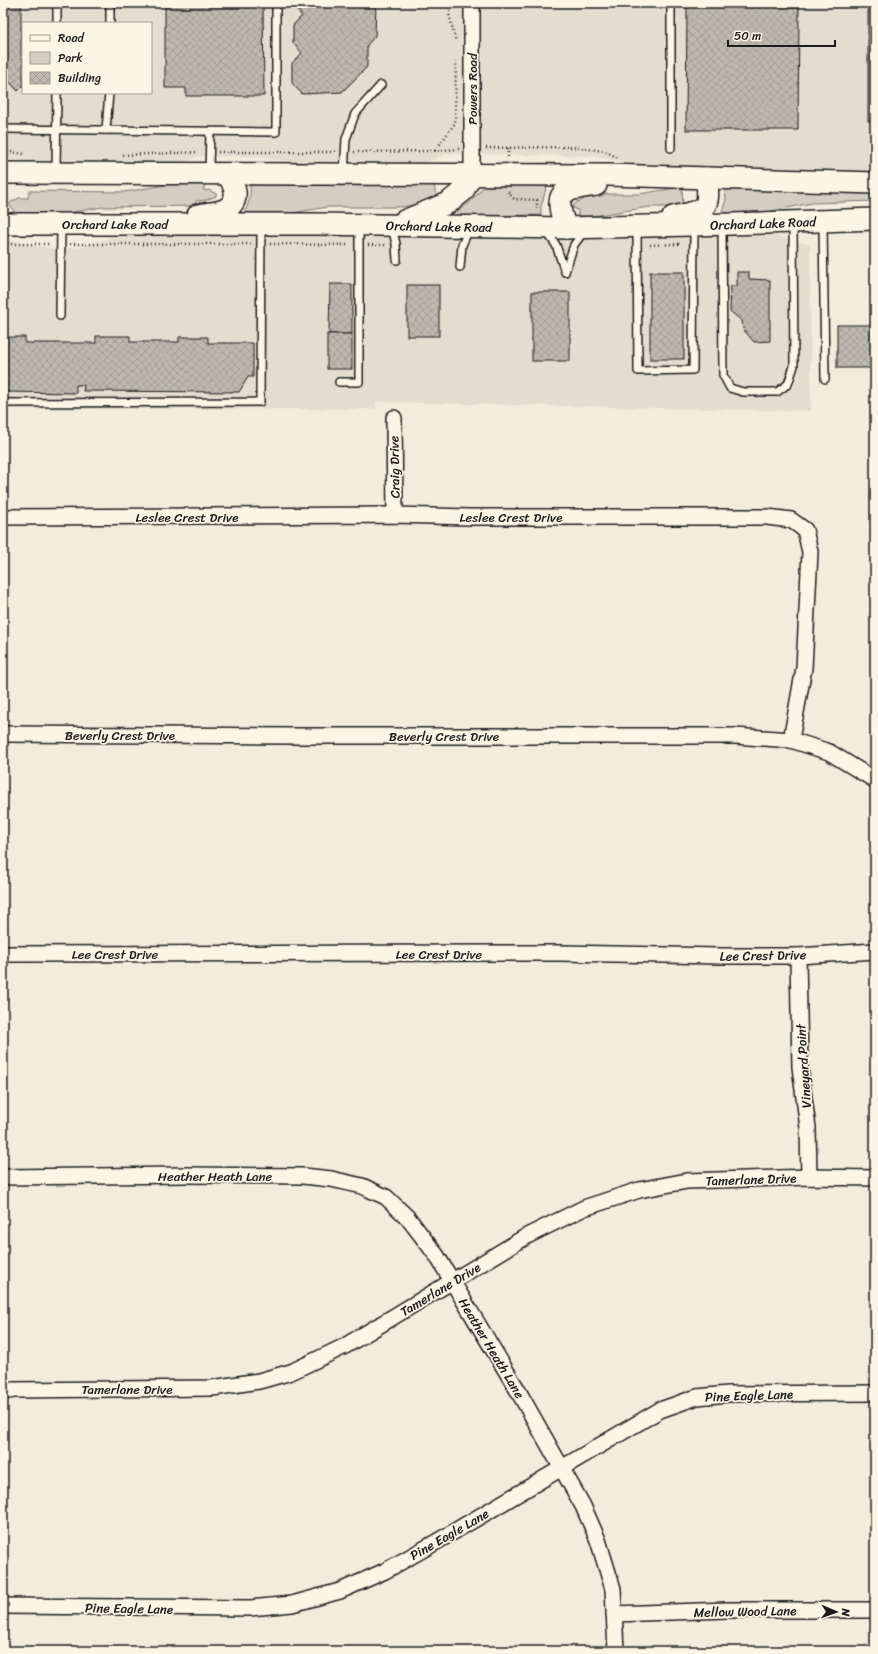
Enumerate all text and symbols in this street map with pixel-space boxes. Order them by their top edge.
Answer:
legend [22,22,152,94]
scale bar [728,22,835,48]
text: 50 m [734,25,761,47]
text: Road [58,27,85,49]
text: Park [58,47,83,69]
street label: Powers Road [461,52,484,125]
text: Building [58,67,101,89]
street label: Orchard Lake Road [710,210,818,237]
street label: Orchard Lake Road [62,213,169,236]
street label: Orchard Lake Road [386,214,493,239]
street label: Craig Drive [382,435,407,499]
street label: Leslee Crest Drive [136,506,238,529]
street label: Leslee Crest Drive [460,506,562,529]
street label: Beverly Crest Drive [65,724,175,747]
street label: Beverly Crest Drive [389,725,499,748]
street label: Lee Crest Drive [72,943,159,966]
street label: Lee Crest Drive [396,943,483,966]
street label: Lee Crest Drive [720,943,807,968]
street label: Vineyard Point [789,1022,818,1109]
street label: Heather Heath Lane [158,1165,273,1188]
street label: Tamerlane Drive [705,1166,797,1193]
street label: Tamerlane Drive [395,1256,485,1323]
street label: Heather Heath Lane [452,1293,531,1403]
street label: Tamerlane Drive [82,1378,172,1401]
street label: Pine Eagle Lane [704,1382,794,1409]
street label: Pine Eagle Lane [405,1502,493,1567]
north arrow [816,1592,856,1632]
street label: Pine Eagle Lane [85,1596,173,1621]
street label: Mellow Wood Lane [693,1599,797,1624]
text: N [836,1607,855,1617]

